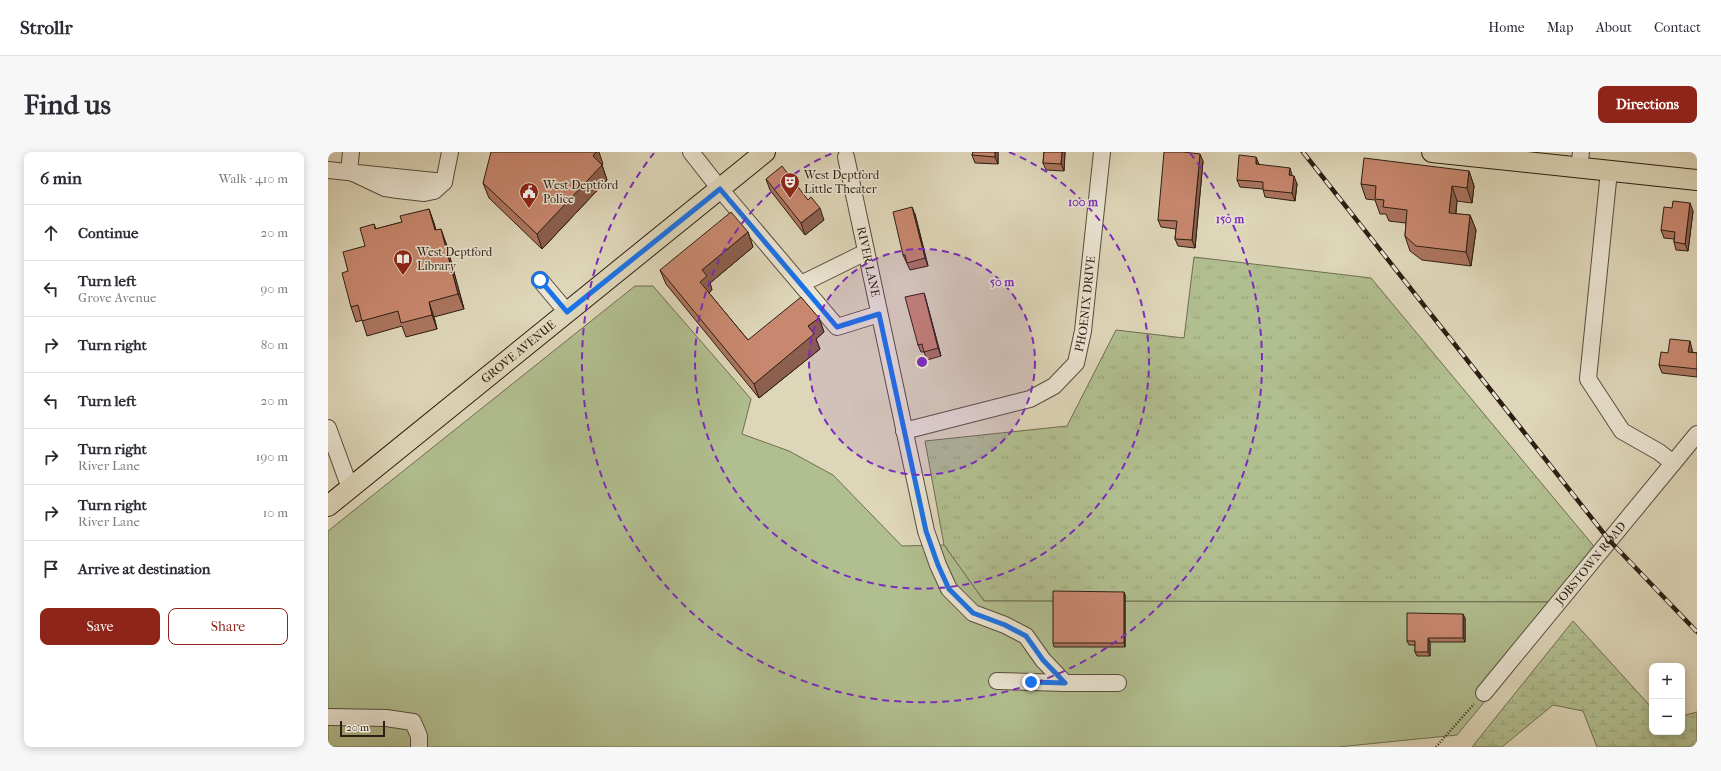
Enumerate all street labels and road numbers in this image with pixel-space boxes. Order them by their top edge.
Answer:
street label: RIVER LANE [854,225,883,298]
street label: PHOENIX DRIVE [1072,255,1098,353]
street label: GROVE AVENUE [478,317,558,386]
street label: JOBSTOWN ROAD [1552,519,1629,608]

